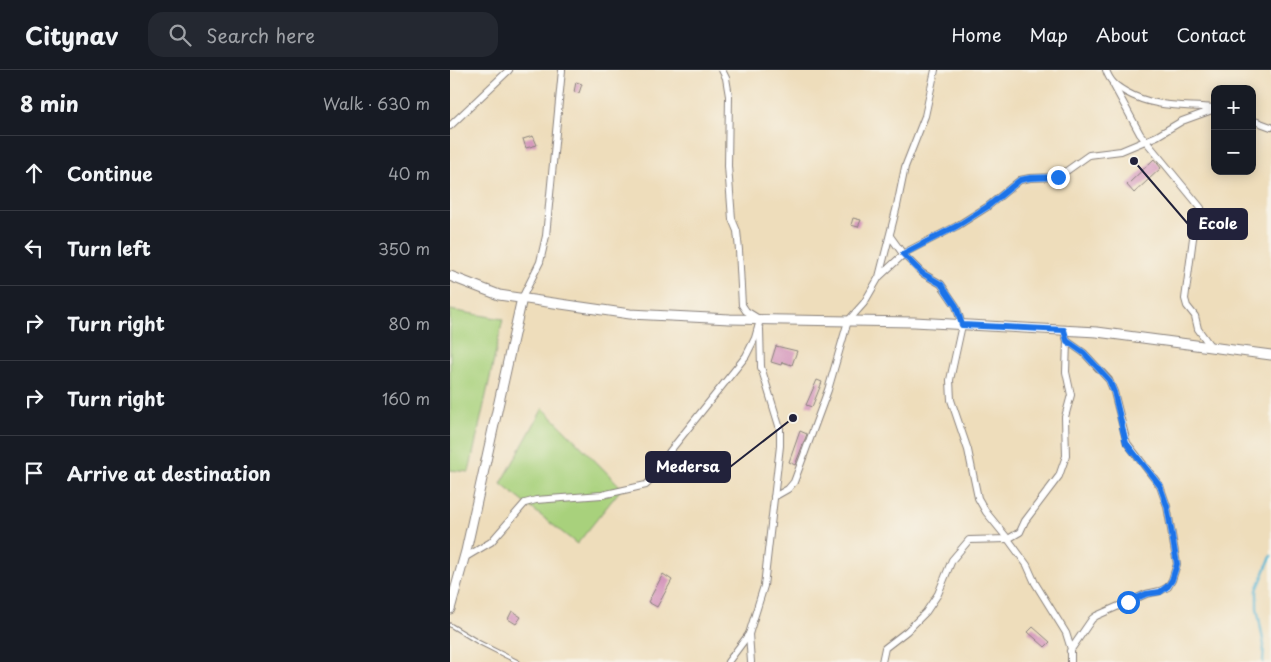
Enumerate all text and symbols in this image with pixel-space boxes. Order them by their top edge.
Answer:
search box [148,12,498,57]
text: Citynav [25,17,118,53]
icon: search [166,21,194,49]
text: Search here [206,21,315,49]
text: Home [951,21,1001,48]
text: Map [1029,21,1068,48]
text: About [1096,21,1148,48]
text: Contact [1176,21,1246,48]
map controls [1211,85,1256,175]
button: + [1211,85,1256,130]
text: 8 min [20,87,79,119]
text: Walk · 630 m [323,91,430,115]
button: − [1211,130,1256,175]
icon: ahead [20,159,48,187]
text: Continue [67,159,153,187]
text: 40 m [388,161,430,185]
route end [1047,166,1070,189]
callout: Ecole [1188,209,1247,239]
text: Ecole [1199,211,1238,234]
icon: left [20,234,48,262]
text: Turn left [67,234,151,262]
text: 350 m [378,236,430,260]
icon: right [20,309,48,337]
text: Turn right [67,309,165,337]
text: 80 m [388,311,430,335]
icon: right [20,384,48,412]
text: Turn right [67,384,165,412]
text: 160 m [382,386,430,410]
callout: Medersa [646,452,730,482]
text: Medersa [656,454,721,477]
icon: arrive [20,459,48,487]
text: Arrive at destination [67,459,271,487]
route start [1117,591,1140,614]

